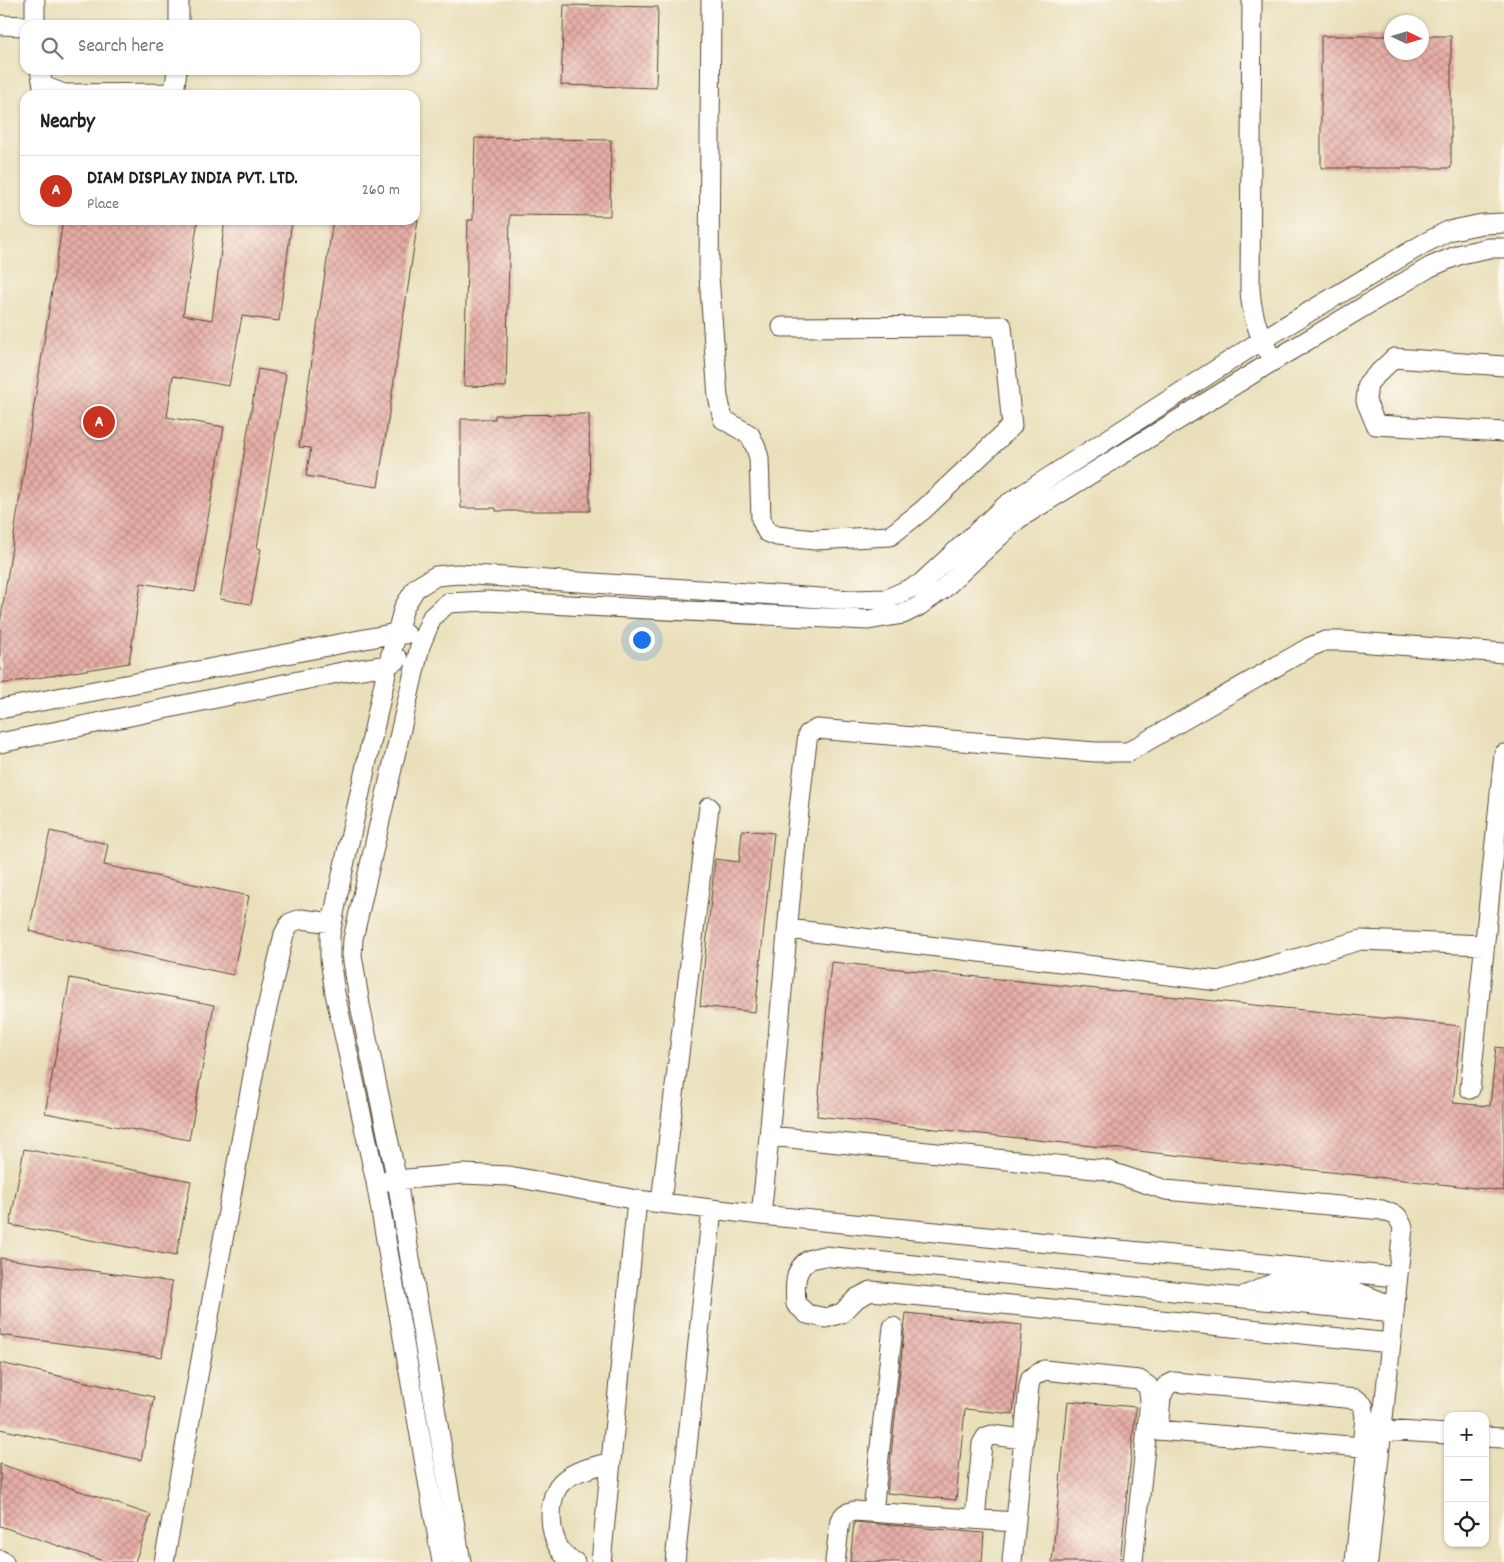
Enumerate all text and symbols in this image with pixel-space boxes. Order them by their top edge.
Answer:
north arrow [1384,15,1429,60]
search box [20,20,420,75]
icon: search [38,34,66,62]
text: Search here [78,34,164,61]
text: Nearby [40,108,95,138]
text: DIAM DISPLAY INDIA PVT. LTD. [87,166,298,193]
text: A [52,179,60,202]
text: 260 m [362,179,400,202]
text: Place [87,193,119,216]
pin: A [83,403,115,441]
your location [629,627,655,653]
map controls [1444,1412,1489,1547]
button: + [1444,1412,1489,1457]
button: − [1444,1457,1489,1502]
button: locate [1444,1502,1489,1547]

